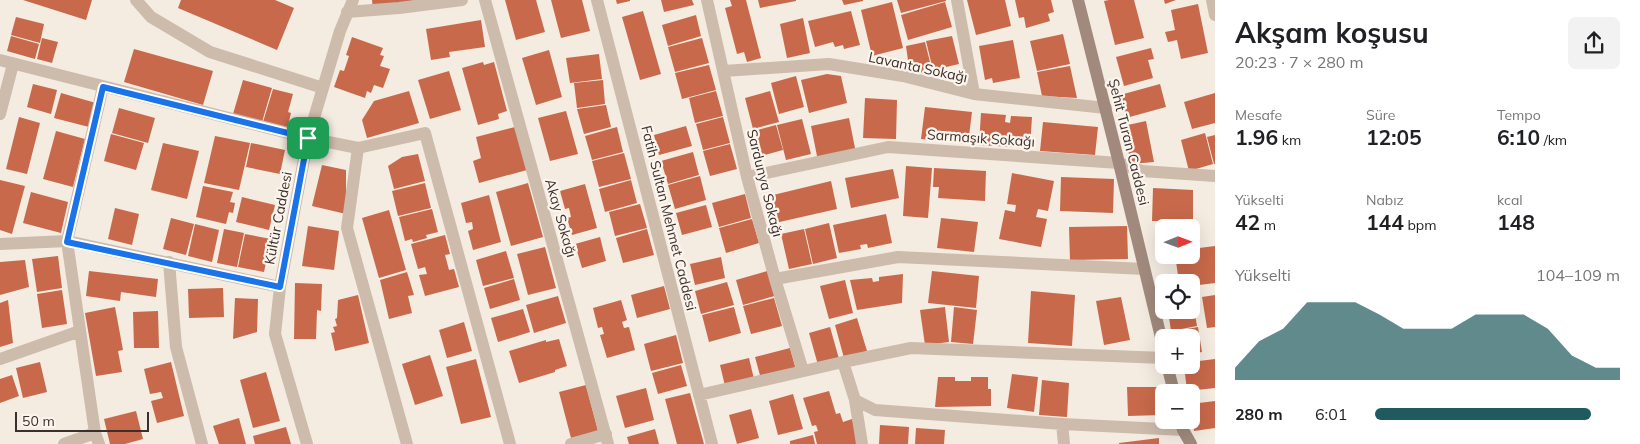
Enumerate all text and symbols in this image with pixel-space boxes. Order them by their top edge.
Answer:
text: Akşam koşusu [1235,15,1429,50]
button: share [1568,17,1620,69]
street label: Lavanta Sokağı [867,48,969,86]
text: 20:23 · 7 × 280 m [1235,52,1364,72]
street label: Şehit Turan Caddesi [1105,77,1153,207]
text: Mesafe [1235,106,1282,124]
text: Süre [1366,106,1395,124]
text: Tempo [1497,106,1541,124]
pin [287,117,329,159]
icon: arrive [294,124,322,152]
street label: Fatih Sultan Mehmet Caddesi [637,124,701,312]
text: 1.96 [1235,124,1278,150]
text: 12:05 [1366,124,1422,150]
text: 6:10 [1497,124,1540,150]
street label: Sarmaşık Sokağı [926,125,1036,151]
street label: Sardunya Sokağı [743,127,787,239]
text: km [1278,131,1301,149]
text: /km [1540,131,1567,149]
street label: Kültür Caddesi [260,170,296,266]
street label: Akay Sokağı [541,177,581,259]
text: Yükselti [1235,191,1284,209]
text: Nabız [1366,191,1404,209]
text: kcal [1497,191,1523,209]
text: 42 [1235,209,1260,235]
text: 144 [1366,209,1404,235]
text: 148 [1497,209,1535,235]
text: m [1260,216,1276,234]
text: bpm [1404,216,1437,234]
north arrow [1155,219,1200,264]
map controls [1155,219,1200,429]
text: Yükselti [1235,265,1291,285]
text: 104–109 m [1536,265,1620,285]
button: locate [1155,274,1200,319]
button: + [1155,329,1200,374]
button: − [1155,384,1200,429]
text: 280 m [1235,404,1283,424]
text: 6:01 [1315,404,1347,424]
scale bar [15,409,149,432]
text: 50 m [22,412,55,430]

